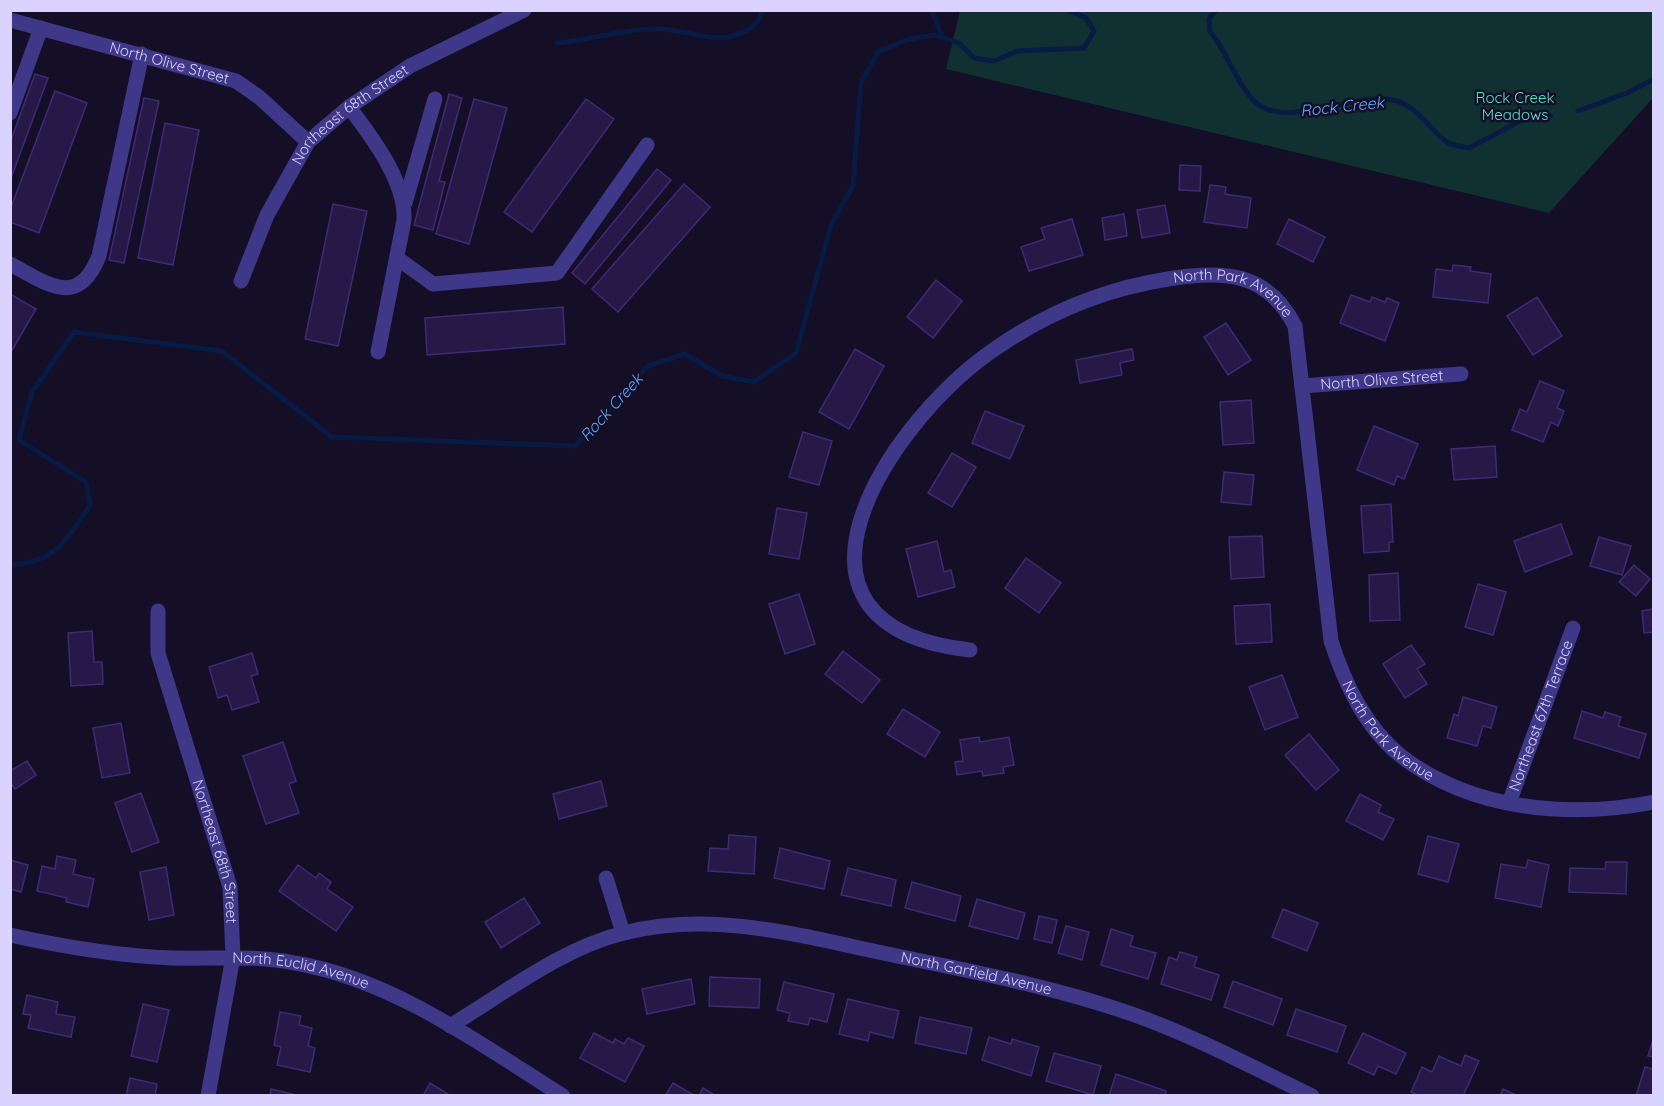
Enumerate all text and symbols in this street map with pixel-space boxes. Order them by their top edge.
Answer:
street label: North Olive Street [107,37,231,88]
street label: Northeast 68th Street [287,60,412,168]
park label: Rock Creek Meadows [1475,88,1555,124]
water label: Rock Creek [1299,91,1386,120]
street label: North Park Avenue [1172,265,1297,321]
street label: North Olive Street [1320,365,1444,394]
water label: Rock Creek [575,368,648,445]
street label: Northeast 67th Terrace [1504,637,1577,794]
street label: North Park Avenue [1338,677,1437,784]
street label: Northeast 68th Street [188,777,242,924]
street label: North Garfield Avenue [899,947,1054,999]
street label: North Euclid Avenue [232,948,372,993]

